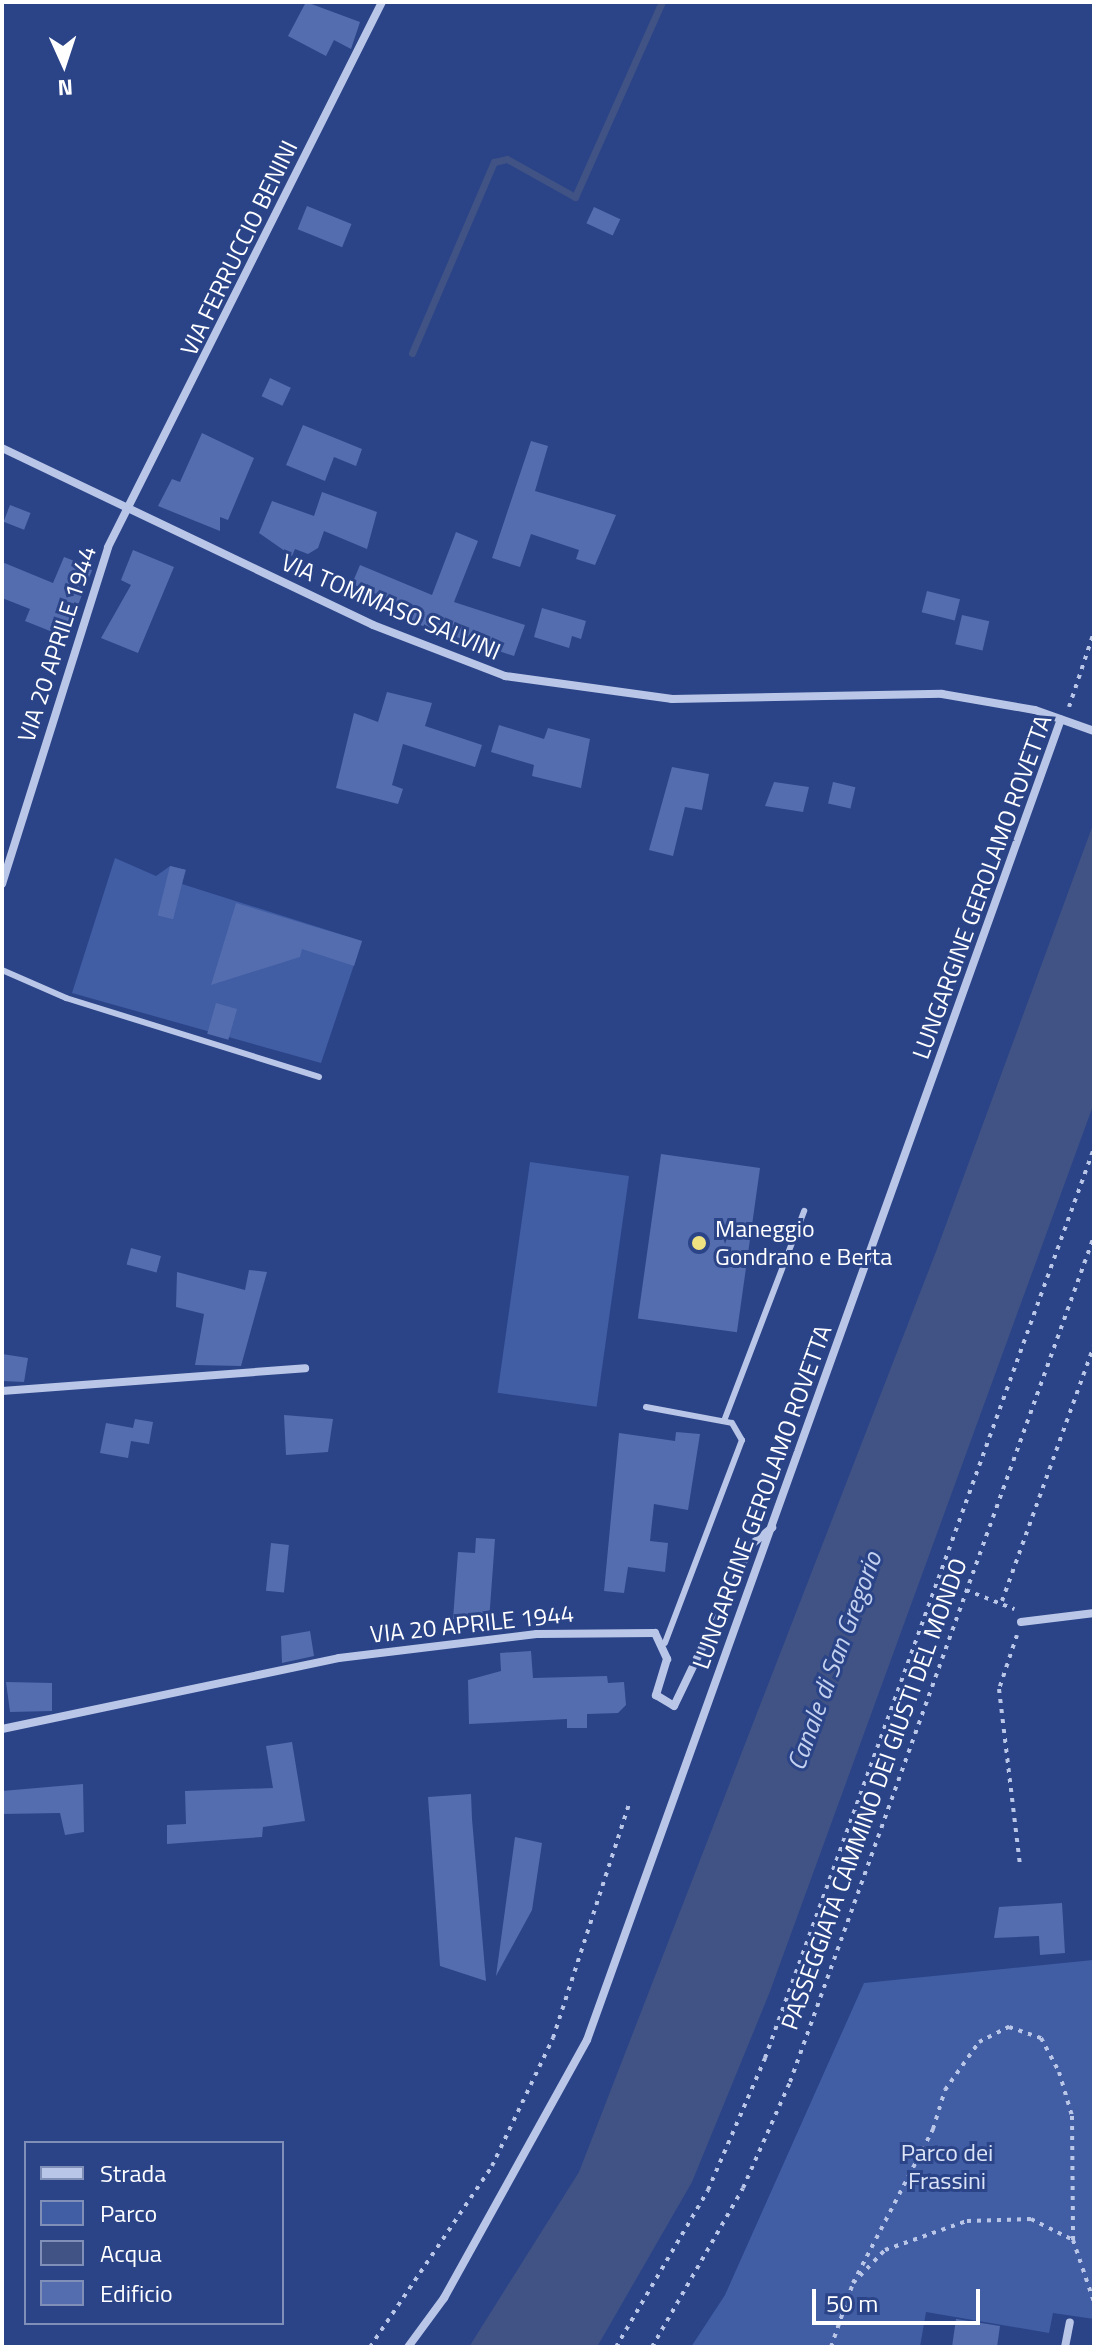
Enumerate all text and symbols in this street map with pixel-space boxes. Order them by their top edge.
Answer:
north arrow [24,24,104,104]
text: N [57,71,74,105]
street label: VIA FERRUCCIO BENINI [174,136,304,360]
street label: VIA 20 APRILE 1944 [12,542,102,746]
street label: VIA TOMMASO SALVINI [277,548,505,666]
street label: LUNGARGINE GEROLAMO ROVETTA [906,711,1058,1063]
place label: Maneggio Gondrano e Berta [715,1215,892,1271]
marker: Maneggio Gondrano e Berta [690,1234,708,1252]
street label: LUNGARGINE GEROLAMO ROVETTA [686,1321,838,1673]
water label: Canale di San Gregorio [780,1548,888,1774]
street label: PASSEGGIATA CAMMINO DEI GIUSTI DEL MONDO [775,1554,973,2034]
street label: VIA 20 APRILE 1944 [369,1599,575,1649]
park label: Parco dei Frassini [901,2139,993,2195]
legend [24,2141,284,2325]
text: Strada [100,2155,166,2191]
text: Parco [100,2195,157,2231]
text: Acqua [100,2235,162,2271]
scale bar [816,2273,984,2323]
text: Edificio [100,2275,173,2311]
text: 50 m [826,2285,878,2321]

